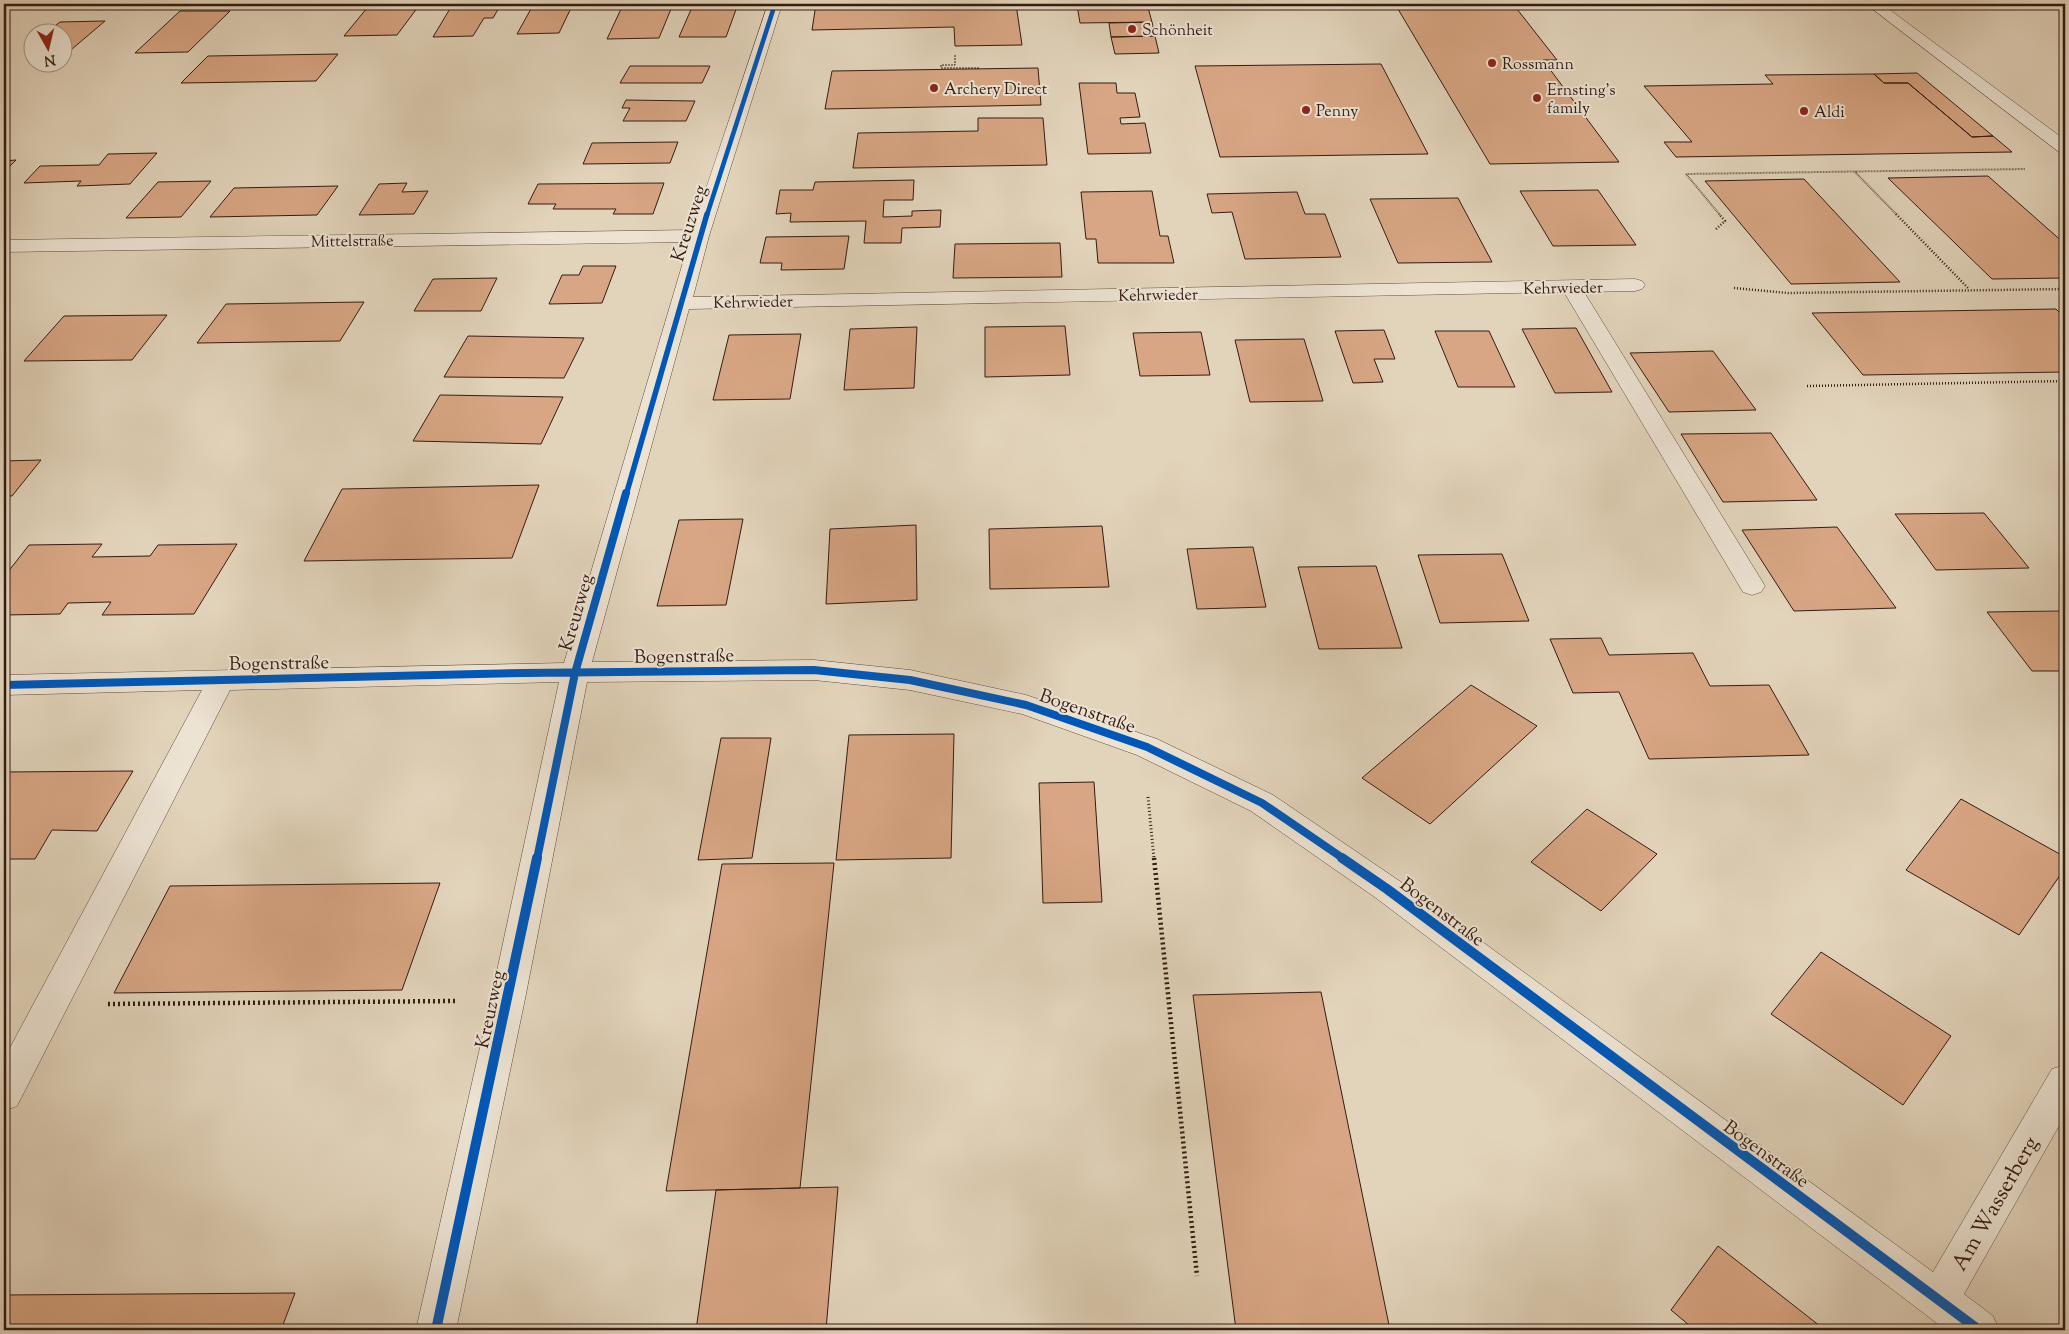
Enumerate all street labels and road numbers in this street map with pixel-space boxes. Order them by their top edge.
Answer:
street label: Kreuzweg [665,182,715,266]
street label: Mittelstraße [310,230,394,255]
street label: Kehrwieder [1523,277,1603,302]
street label: Kehrwieder [1118,284,1198,309]
street label: Kehrwieder [713,291,793,316]
street label: Kreuzweg [553,571,601,655]
street label: Bogenstraße [634,643,735,672]
street label: Bogenstraße [229,650,330,679]
street label: Bogenstraße [1035,683,1139,742]
street label: Bogenstraße [1393,872,1490,954]
street label: Kreuzweg [470,968,513,1051]
street label: Bogenstraße [1717,1115,1814,1196]
street label: Am Wasserberg [1945,1131,2048,1278]

